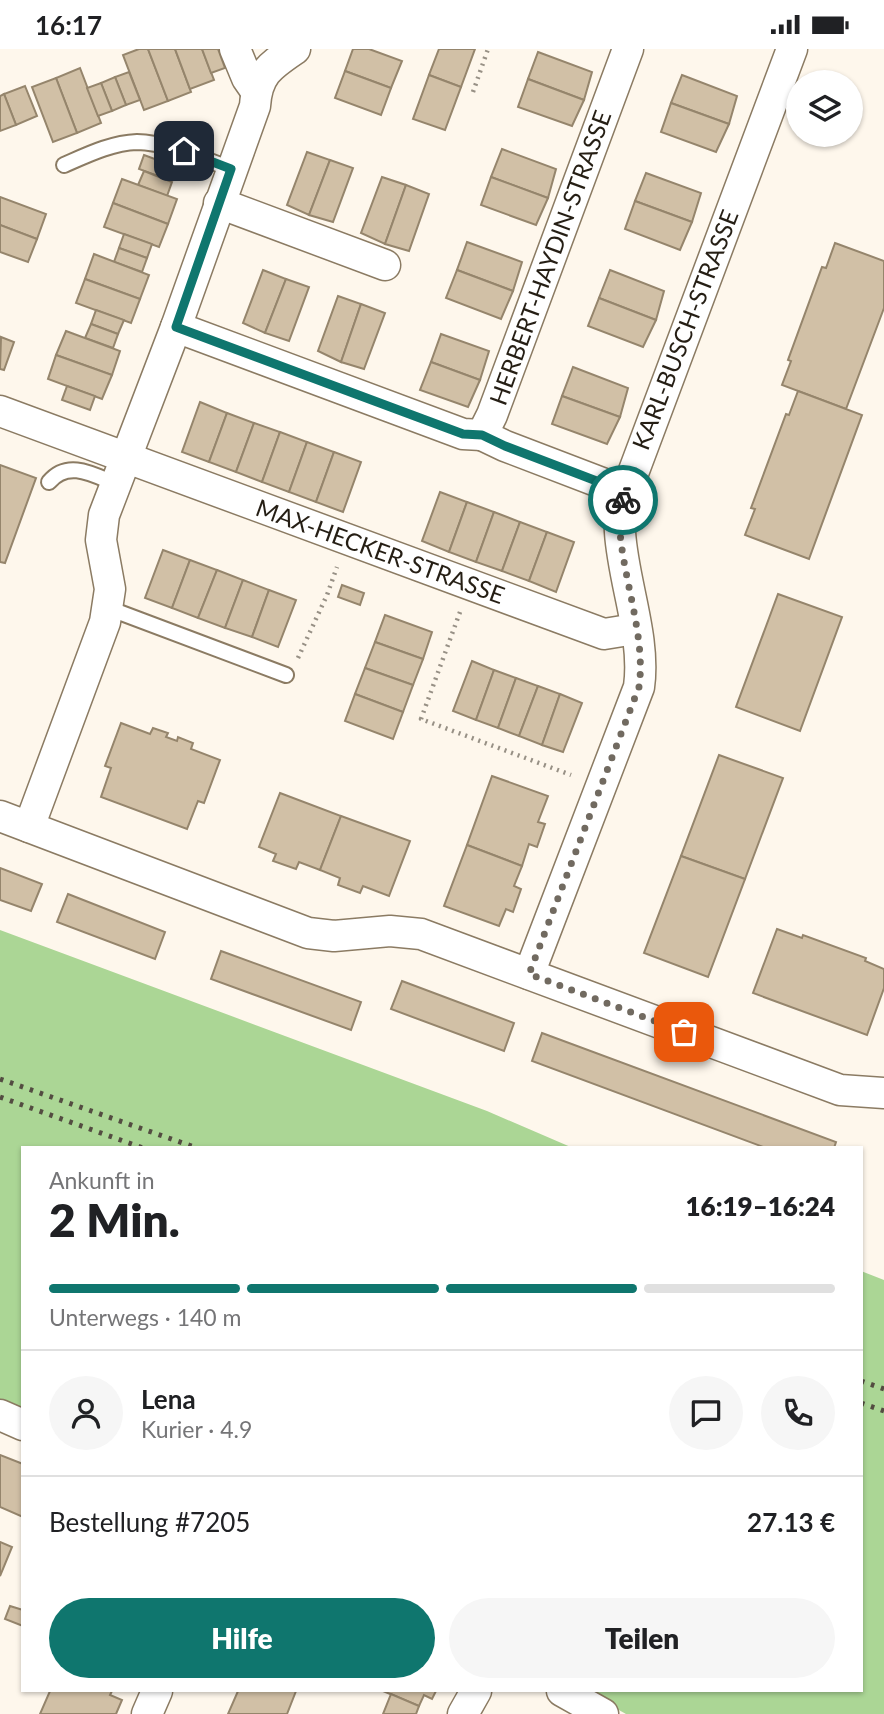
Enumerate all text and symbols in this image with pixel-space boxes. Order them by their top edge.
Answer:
text: 16:17 [35,9,102,41]
map controls [786,70,863,147]
button: layers [786,70,863,147]
street label: HERBERT-HAYDIN-STRASSE [483,106,616,409]
pin [154,121,214,181]
icon: home [165,132,203,170]
street label: KARL-BUSCH-STRASSE [625,205,744,453]
courier [588,465,658,535]
icon: bike [604,481,642,519]
street label: MAX-HECKER-STRASSE [252,492,509,609]
pin [654,1002,714,1062]
icon: bag [665,1013,703,1051]
text: Ankunft in [49,1166,155,1194]
text: 16:19–16:24 [685,1190,835,1222]
text: 2 Min. [49,1192,180,1247]
text: Unterwegs · 140 m [49,1303,242,1331]
button: person [49,1376,123,1450]
button: chat [669,1376,743,1450]
button: phone [761,1376,835,1450]
text: Lena [141,1383,196,1415]
text: Kurier · 4.9 [141,1415,252,1443]
text: Bestellung #7205 [49,1506,250,1538]
text: 27.13 € [747,1506,835,1538]
button: Hilfe [49,1598,435,1678]
button: Teilen [449,1598,835,1678]

